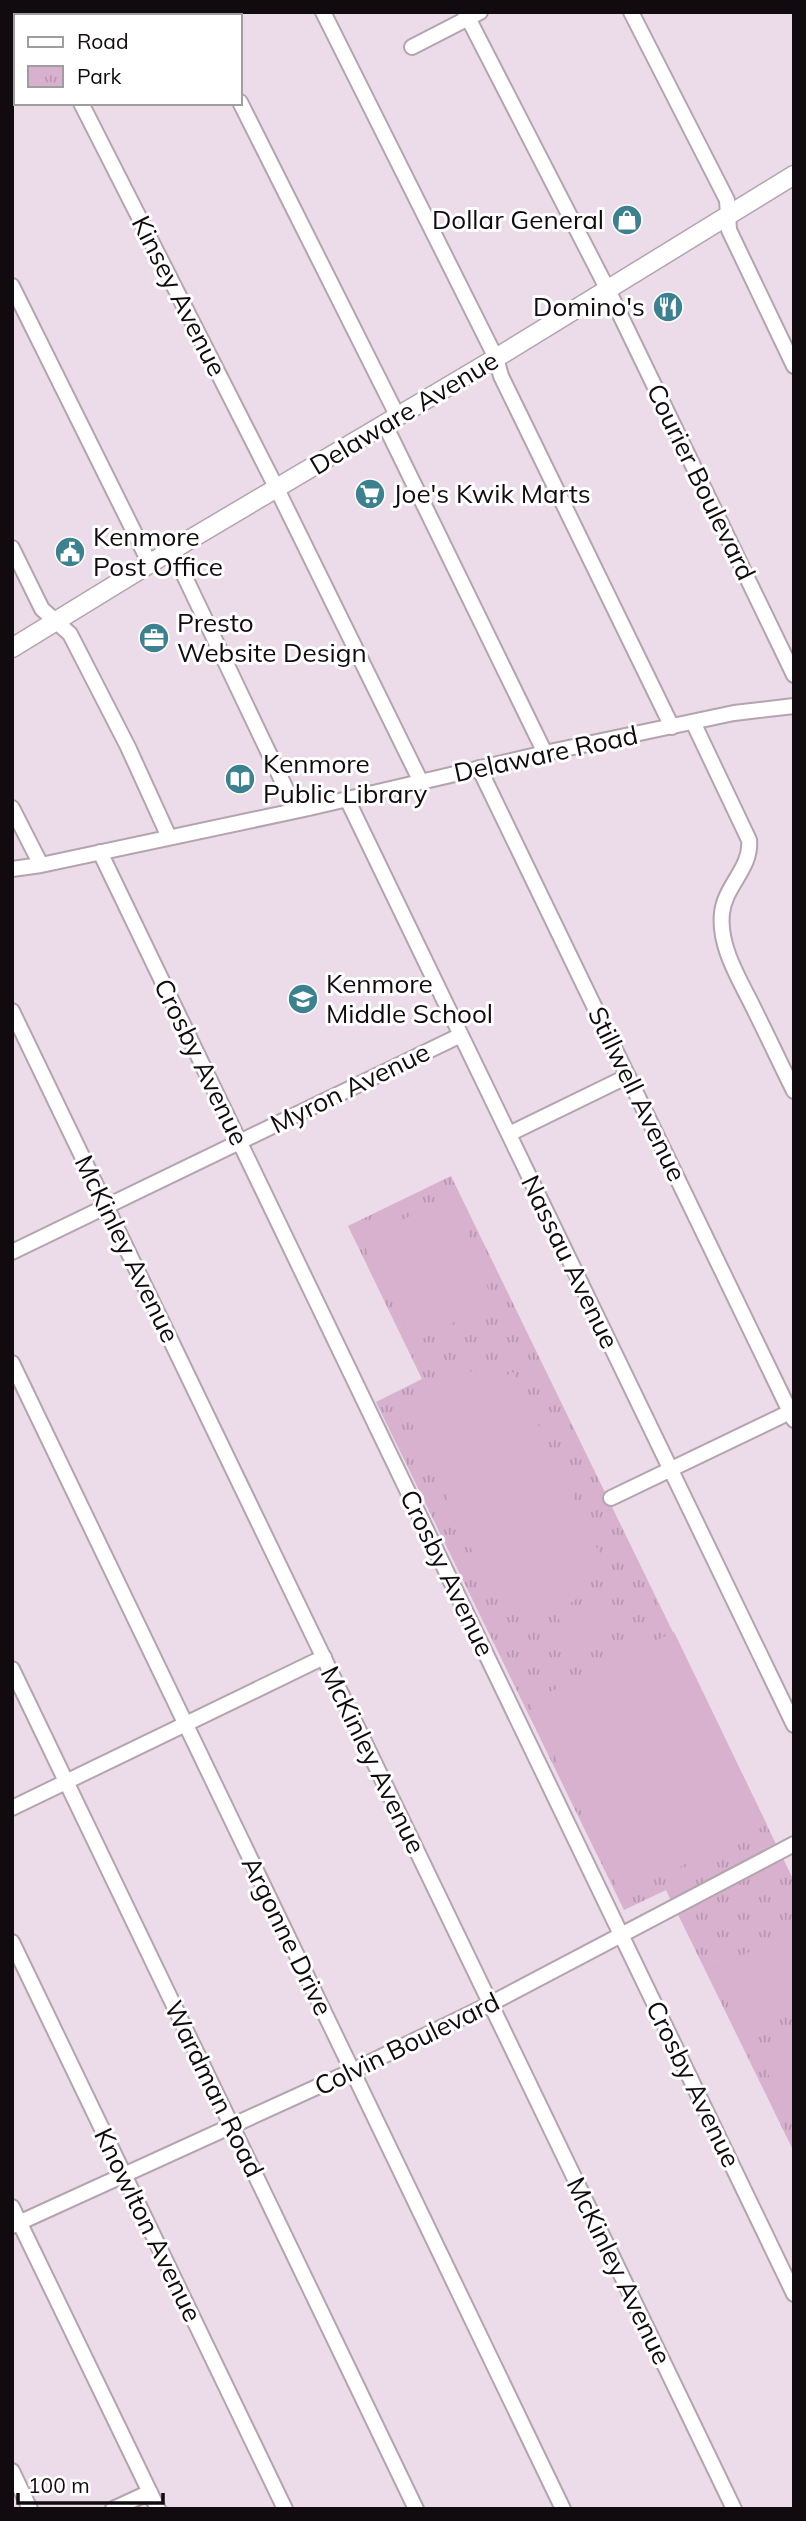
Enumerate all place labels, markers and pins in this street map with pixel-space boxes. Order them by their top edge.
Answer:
place label: Dollar General [432,203,604,236]
shop icon: Dollar General [610,203,644,237]
place label: Domino's [533,290,645,323]
restaurant icon: Domino's [651,290,685,324]
supermarket icon: Joe's Kwik Marts [353,477,387,511]
place label: Joe's Kwik Marts [393,477,591,510]
place label: Kenmore Post Office [93,520,223,583]
public building icon: Kenmore Post Office [53,535,87,569]
place label: Presto Website Design [177,606,367,669]
office icon: Presto Website Design [137,621,171,655]
place label: Kenmore Public Library [263,747,427,810]
library icon: Kenmore Public Library [223,762,257,796]
place label: Kenmore Middle School [326,967,493,1030]
school or university icon: Kenmore Middle School [286,982,320,1016]

